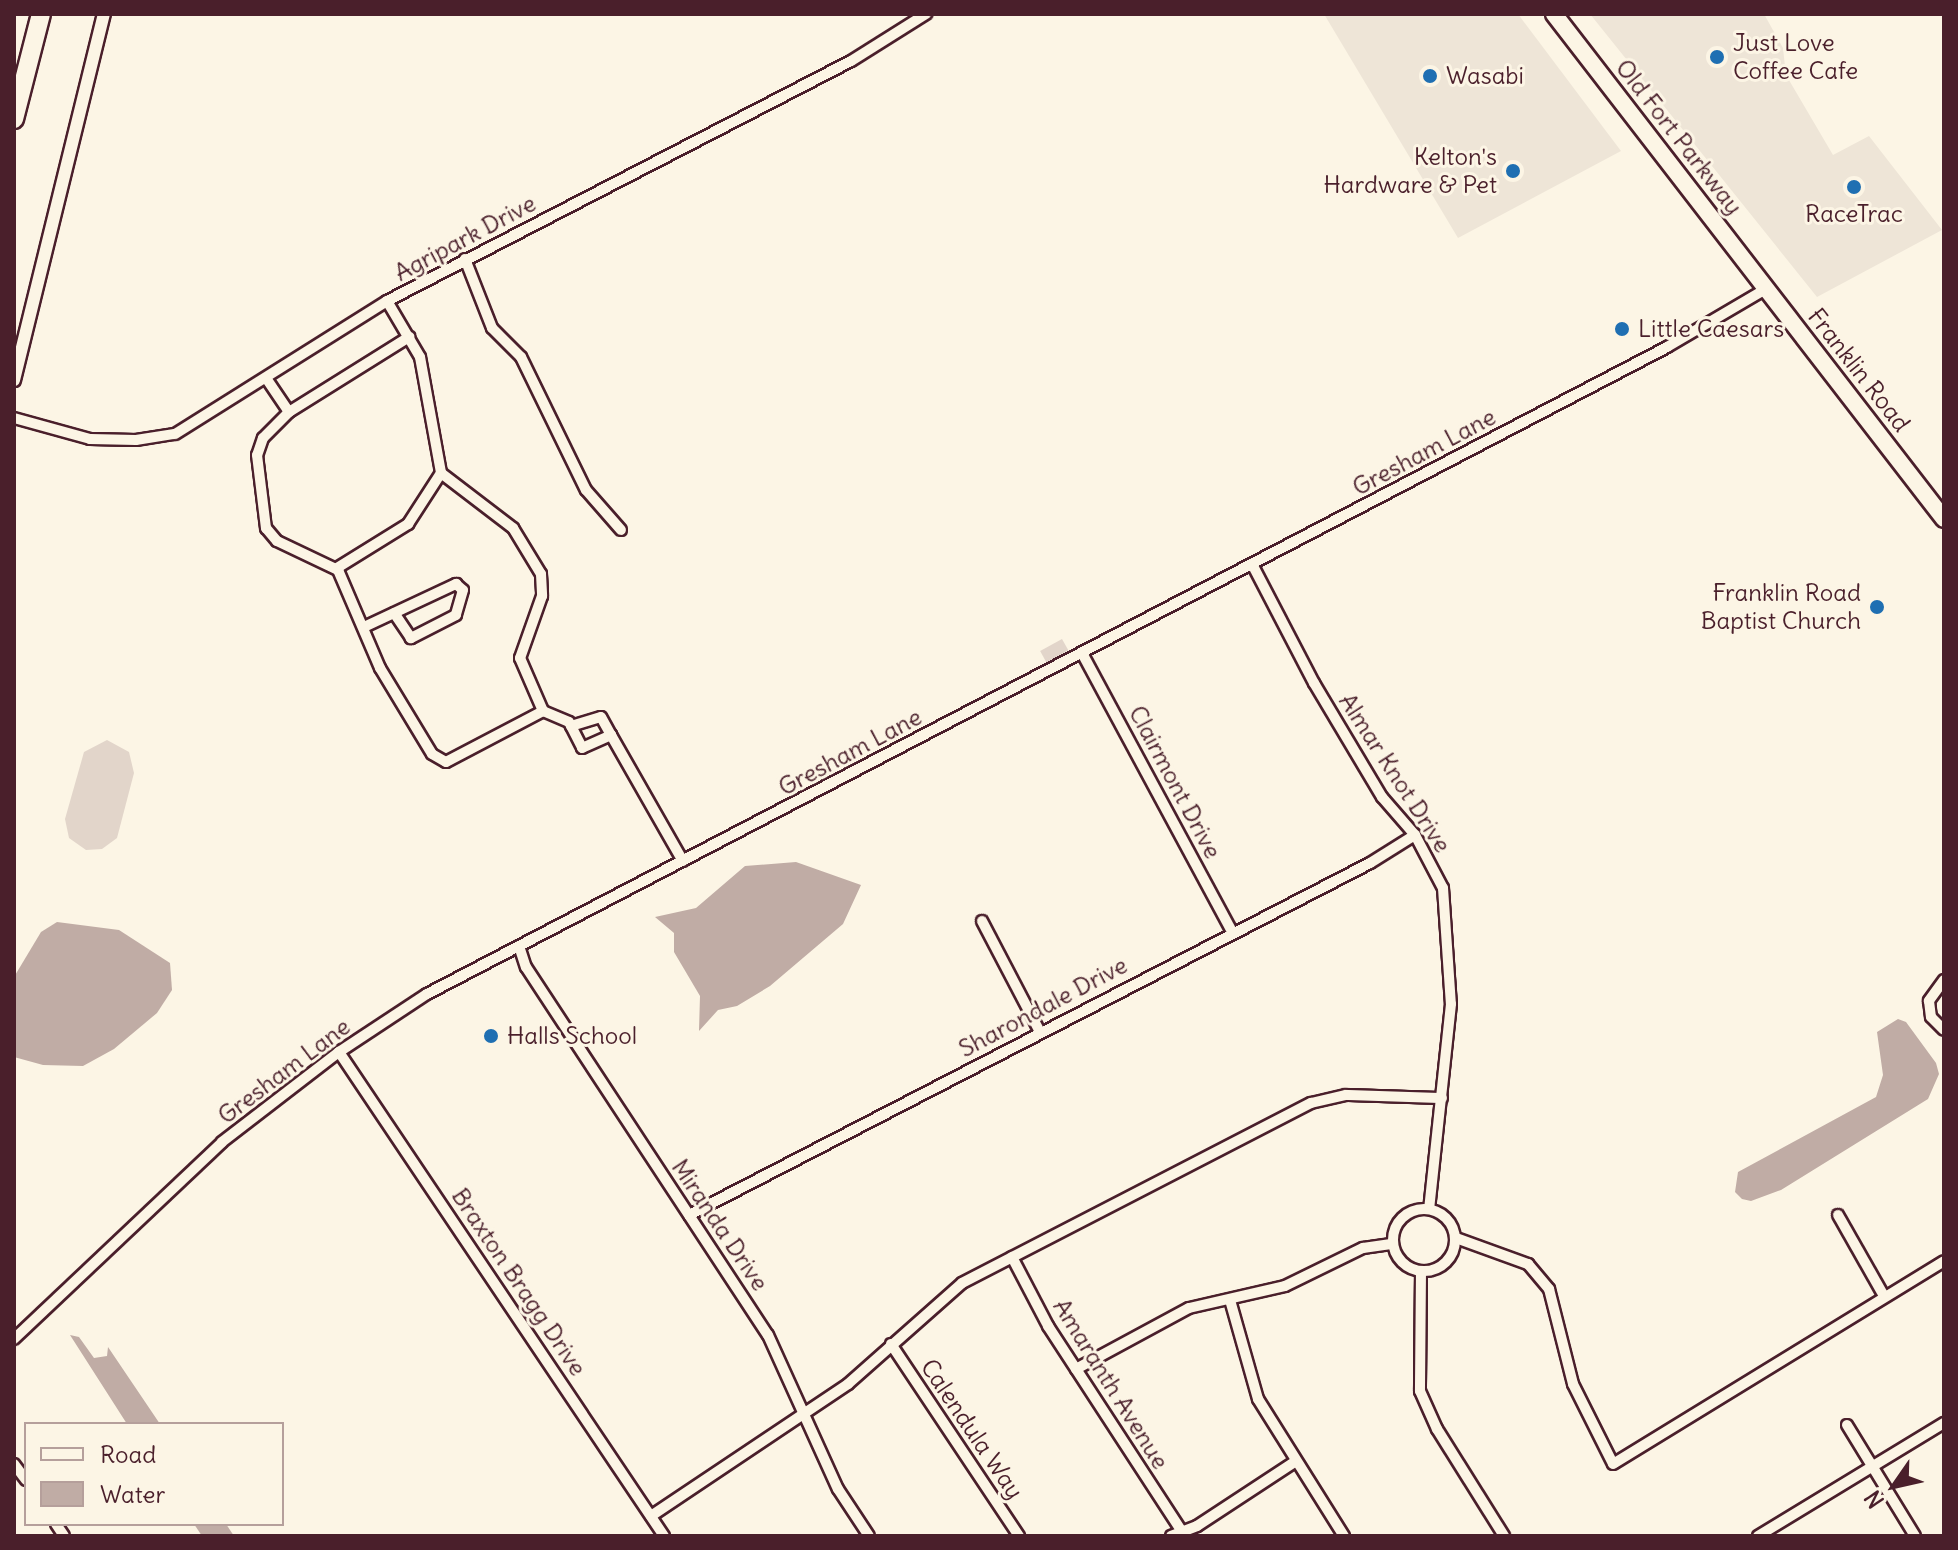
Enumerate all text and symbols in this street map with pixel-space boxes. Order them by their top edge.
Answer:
place label: Just Love Coffee Cafe [1733,29,1858,85]
marker: Just Love Coffee Cafe [1708,48,1726,66]
street label: Old Fort Parkway [1609,54,1749,220]
place label: Wasabi [1446,62,1524,90]
marker: Wasabi [1421,67,1439,85]
place label: Kelton's Hardware & Pet [1324,143,1497,199]
marker: Kelton's Hardware & Pet [1504,162,1522,180]
marker: RaceTrac [1845,178,1863,196]
street label: Agripark Drive [389,189,541,287]
place label: RaceTrac [1805,200,1903,228]
street label: Franklin Road [1802,303,1916,437]
place label: Little Caesars [1638,315,1784,343]
marker: Little Caesars [1613,320,1631,338]
street label: Gresham Lane [1347,402,1501,502]
place label: Franklin Road Baptist Church [1701,579,1861,635]
marker: Franklin Road Baptist Church [1868,598,1886,616]
street label: Almar Knot Drive [1333,688,1457,858]
street label: Clairmont Drive [1123,701,1227,863]
street label: Gresham Lane [773,702,927,802]
street label: Sharondale Drive [954,951,1132,1063]
street label: Gresham Lane [212,1012,356,1130]
place label: Halls School [507,1022,637,1050]
marker: Halls School [482,1027,500,1045]
street label: Miranda Drive [666,1154,774,1296]
street label: Braxton Bragg Drive [446,1183,592,1381]
street label: Amaranth Avenue [1047,1294,1175,1474]
street label: Calendula Way [915,1354,1029,1504]
legend [24,1422,284,1526]
text: Road [100,1439,156,1469]
north arrow [1854,1446,1934,1526]
text: Water [100,1479,165,1509]
text: N [1858,1485,1890,1514]

